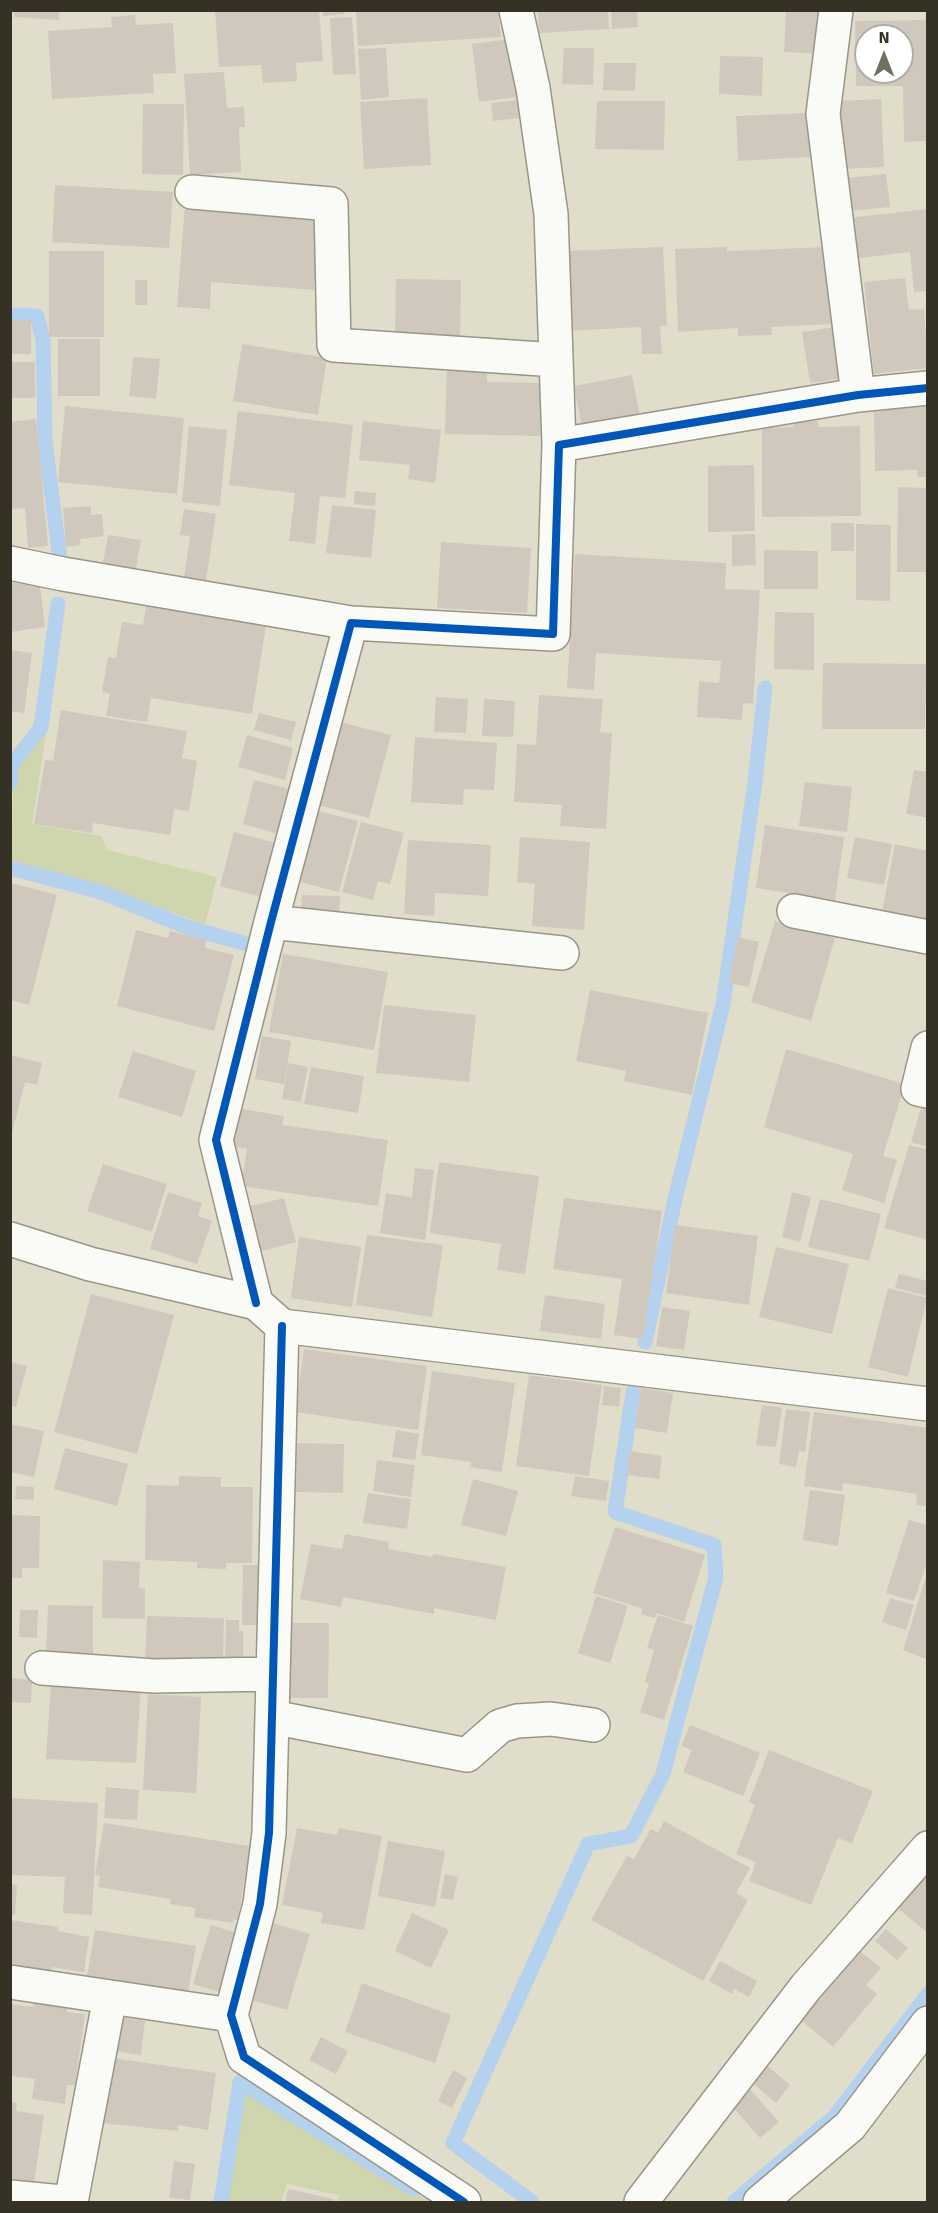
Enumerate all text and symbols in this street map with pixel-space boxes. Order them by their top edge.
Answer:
north arrow [854,24,914,84]
text: N [878,28,890,48]

